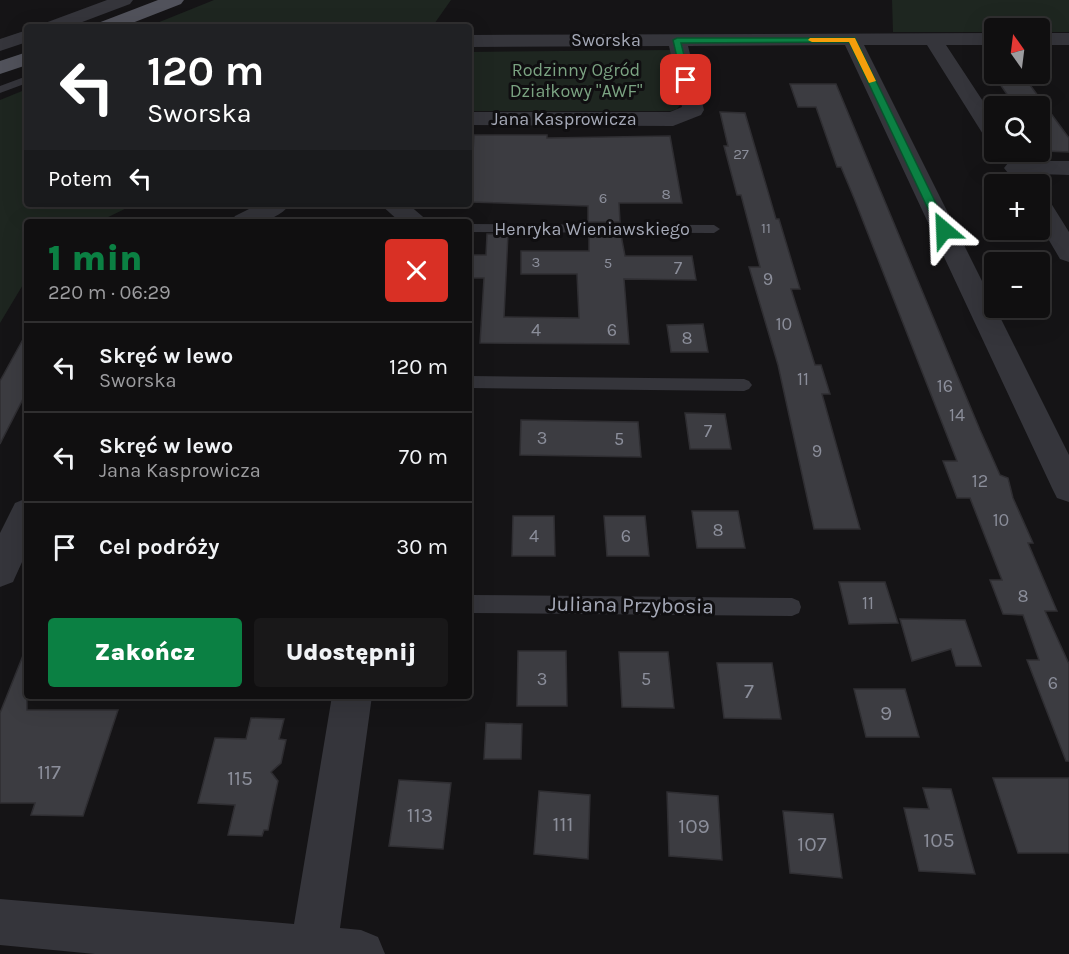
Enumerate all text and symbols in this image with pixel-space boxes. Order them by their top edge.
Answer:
north arrow [984,18,1050,84]
map controls [984,18,1050,318]
street label: Sworska [571,29,641,51]
text: 120 m [147,46,264,96]
icon: left [48,48,126,126]
pin [660,54,711,105]
park label: Rodzinny Ogród Działkowy "AWF" [510,59,642,102]
icon: arrive [669,63,702,96]
button: search [984,96,1050,162]
text: Sworska [147,97,252,129]
street label: Jana Kasprowicza [491,108,637,130]
house number: 27 [733,145,749,163]
icon: left [124,162,157,195]
text: Potem [48,166,112,192]
button: + [984,174,1050,240]
house number: 8 [661,185,671,203]
house number: 6 [599,189,607,207]
position arrow [912,198,976,262]
street label: Henryka Wieniawskiego [494,218,690,240]
house number: 11 [761,219,771,237]
text: 1 min [48,237,142,279]
button: close [385,239,448,302]
button: − [984,252,1050,318]
house number: 3 [532,253,540,271]
house number: 5 [604,254,612,272]
house number: 7 [674,257,683,279]
house number: 9 [763,268,773,290]
text: 220 m · 06:29 [48,281,171,304]
house number: 10 [776,313,792,335]
house number: 4 [531,319,541,341]
house number: 6 [607,319,617,341]
house number: 8 [681,327,693,349]
text: Skręć w lewo [99,343,233,369]
icon: left [48,351,81,384]
text: 120 m [389,354,448,380]
house number: 11 [797,368,809,390]
text: Sworska [99,369,177,392]
house number: 16 [937,375,953,397]
house number: 14 [949,404,965,426]
house number: 7 [704,420,713,442]
house number: 3 [537,427,547,449]
house number: 5 [614,428,624,450]
text: Skręć w lewo [99,433,233,459]
house number: 9 [812,440,822,462]
icon: left [48,441,81,474]
text: 70 m [399,444,448,470]
text: Jana Kasprowicza [99,459,261,482]
house number: 12 [972,470,988,492]
house number: 10 [993,509,1009,531]
house number: 8 [712,519,724,541]
house number: 4 [529,525,539,547]
house number: 6 [621,525,631,547]
icon: arrive [48,531,81,564]
text: Cel podróży [99,534,219,560]
text: 30 m [396,534,448,560]
house number: 8 [1017,585,1029,607]
street label: Juliana Przybosia [548,592,714,618]
house number: 11 [862,592,874,614]
button: Zakończ [48,618,242,687]
button: Udostępnij [254,618,448,687]
house number: 3 [537,668,547,690]
house number: 5 [641,668,651,690]
house number: 6 [1048,672,1058,694]
house number: 7 [744,679,754,703]
house number: 9 [880,701,892,725]
house number: 117 [37,760,61,784]
house number: 115 [227,766,253,790]
house number: 113 [407,803,433,827]
house number: 111 [553,812,573,836]
house number: 109 [678,814,710,838]
house number: 105 [923,828,955,852]
house number: 107 [797,832,827,856]

